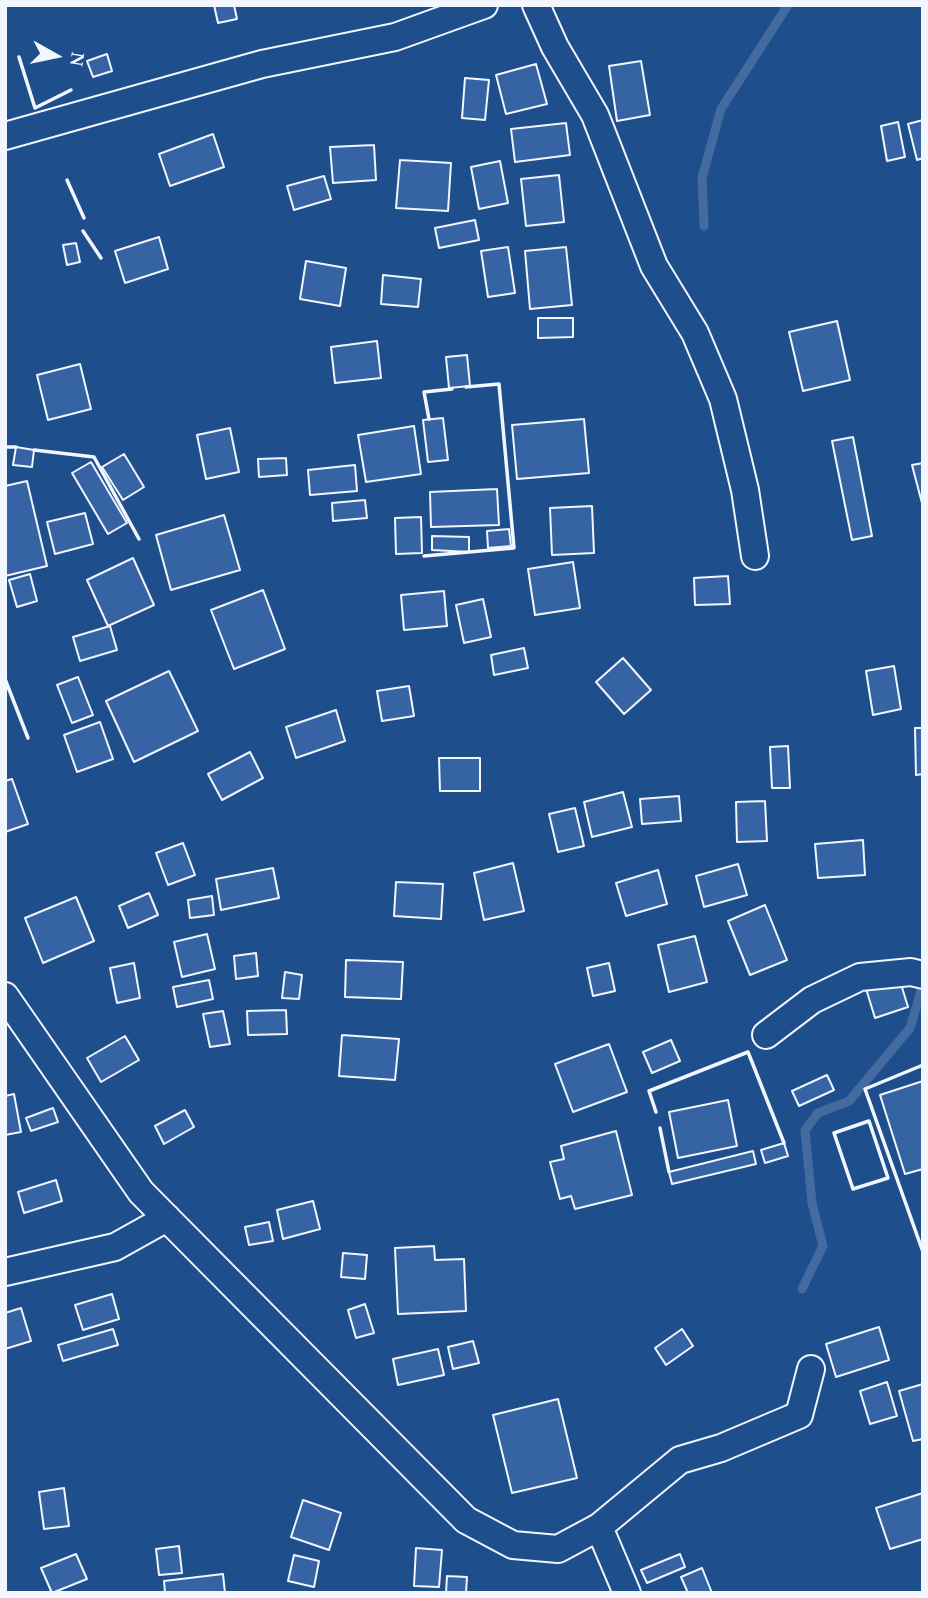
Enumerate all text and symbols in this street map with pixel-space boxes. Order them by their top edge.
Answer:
north arrow [21,21,91,91]
text: N [66,51,89,68]

